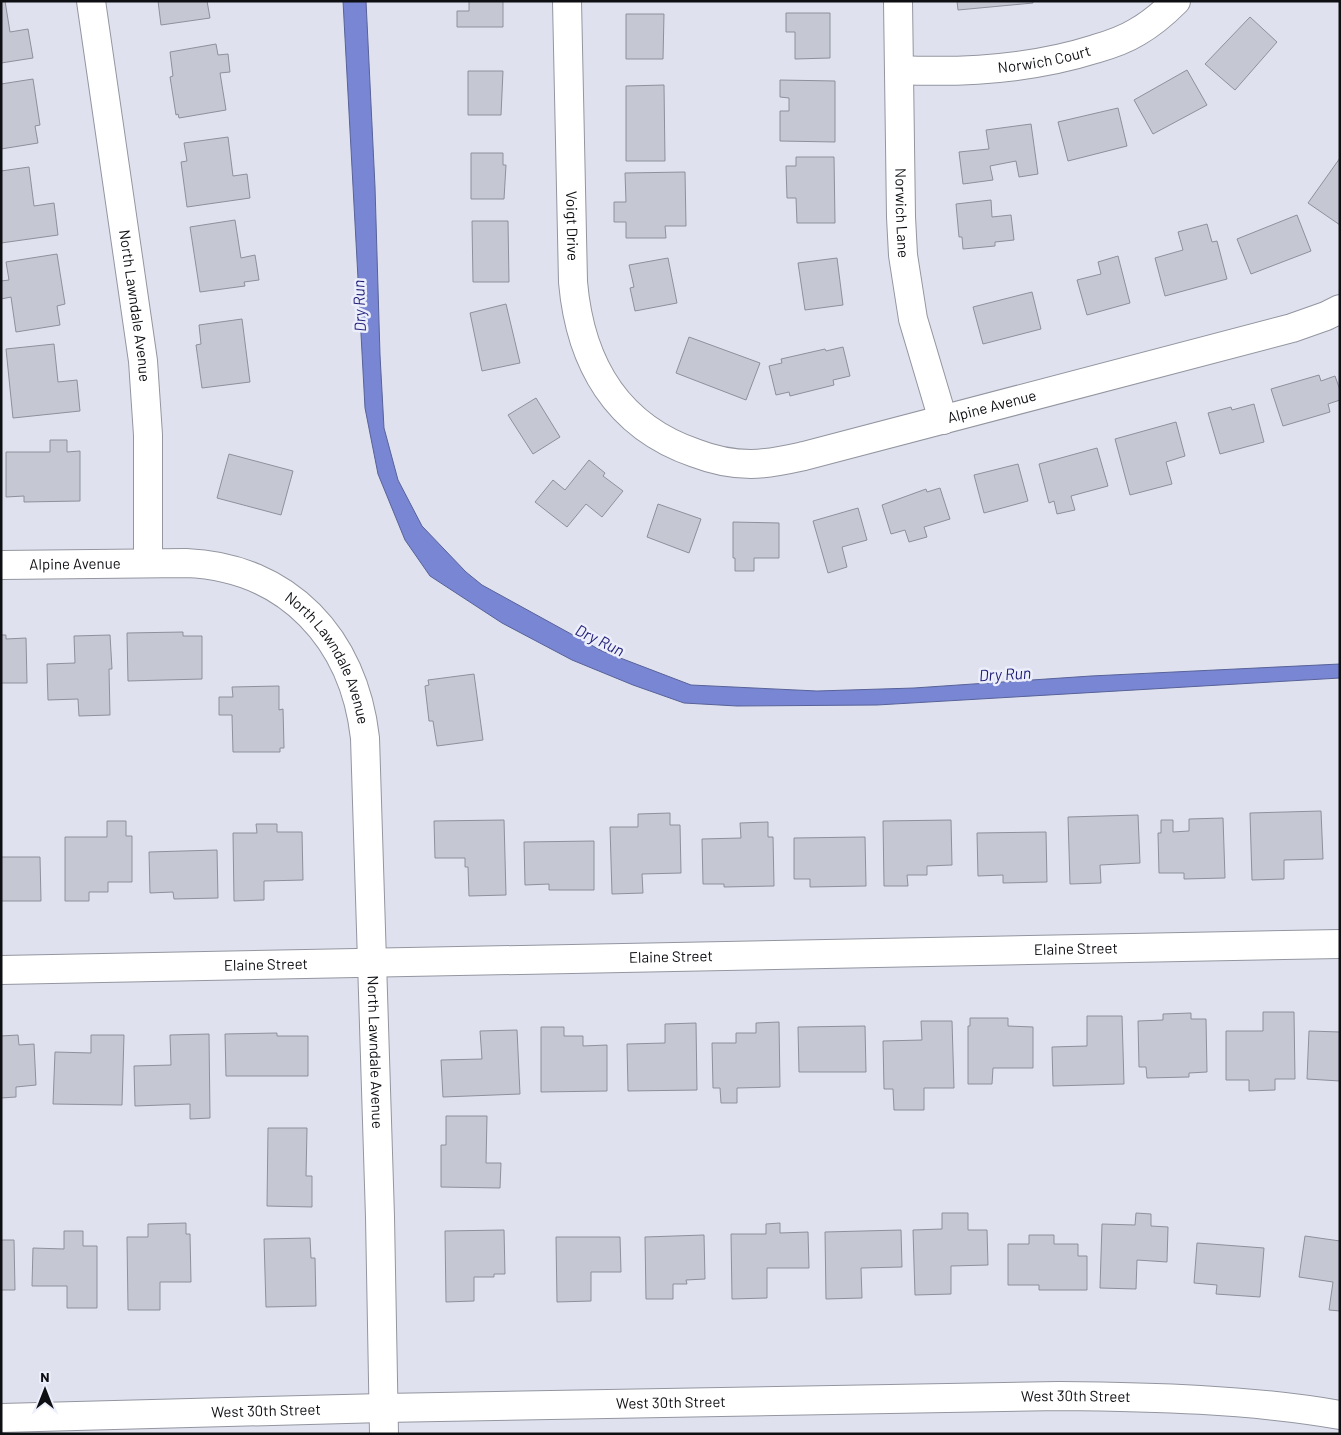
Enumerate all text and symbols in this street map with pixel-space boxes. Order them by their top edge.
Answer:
street label: Norwich Court [997,41,1092,76]
street label: Norwich Lane [892,168,913,258]
street label: Voigt Drive [563,191,583,261]
street label: North Lawndale Avenue [116,228,154,383]
water label: Dry Run [348,280,369,332]
street label: Alpine Avenue [945,385,1038,426]
street label: Alpine Avenue [29,554,121,573]
street label: North Lawndale Avenue [282,587,373,725]
water label: Dry Run [573,620,628,660]
water label: Dry Run [978,663,1032,684]
street label: Elaine Street [1034,938,1118,958]
street label: Elaine Street [629,946,713,966]
street label: Elaine Street [224,954,308,974]
street label: North Lawndale Avenue [364,975,387,1129]
north arrow [20,1365,70,1415]
text: N [40,1368,50,1385]
street label: West 30th Street [1021,1386,1131,1405]
street label: West 30th Street [616,1392,726,1412]
street label: West 30th Street [211,1400,321,1420]

